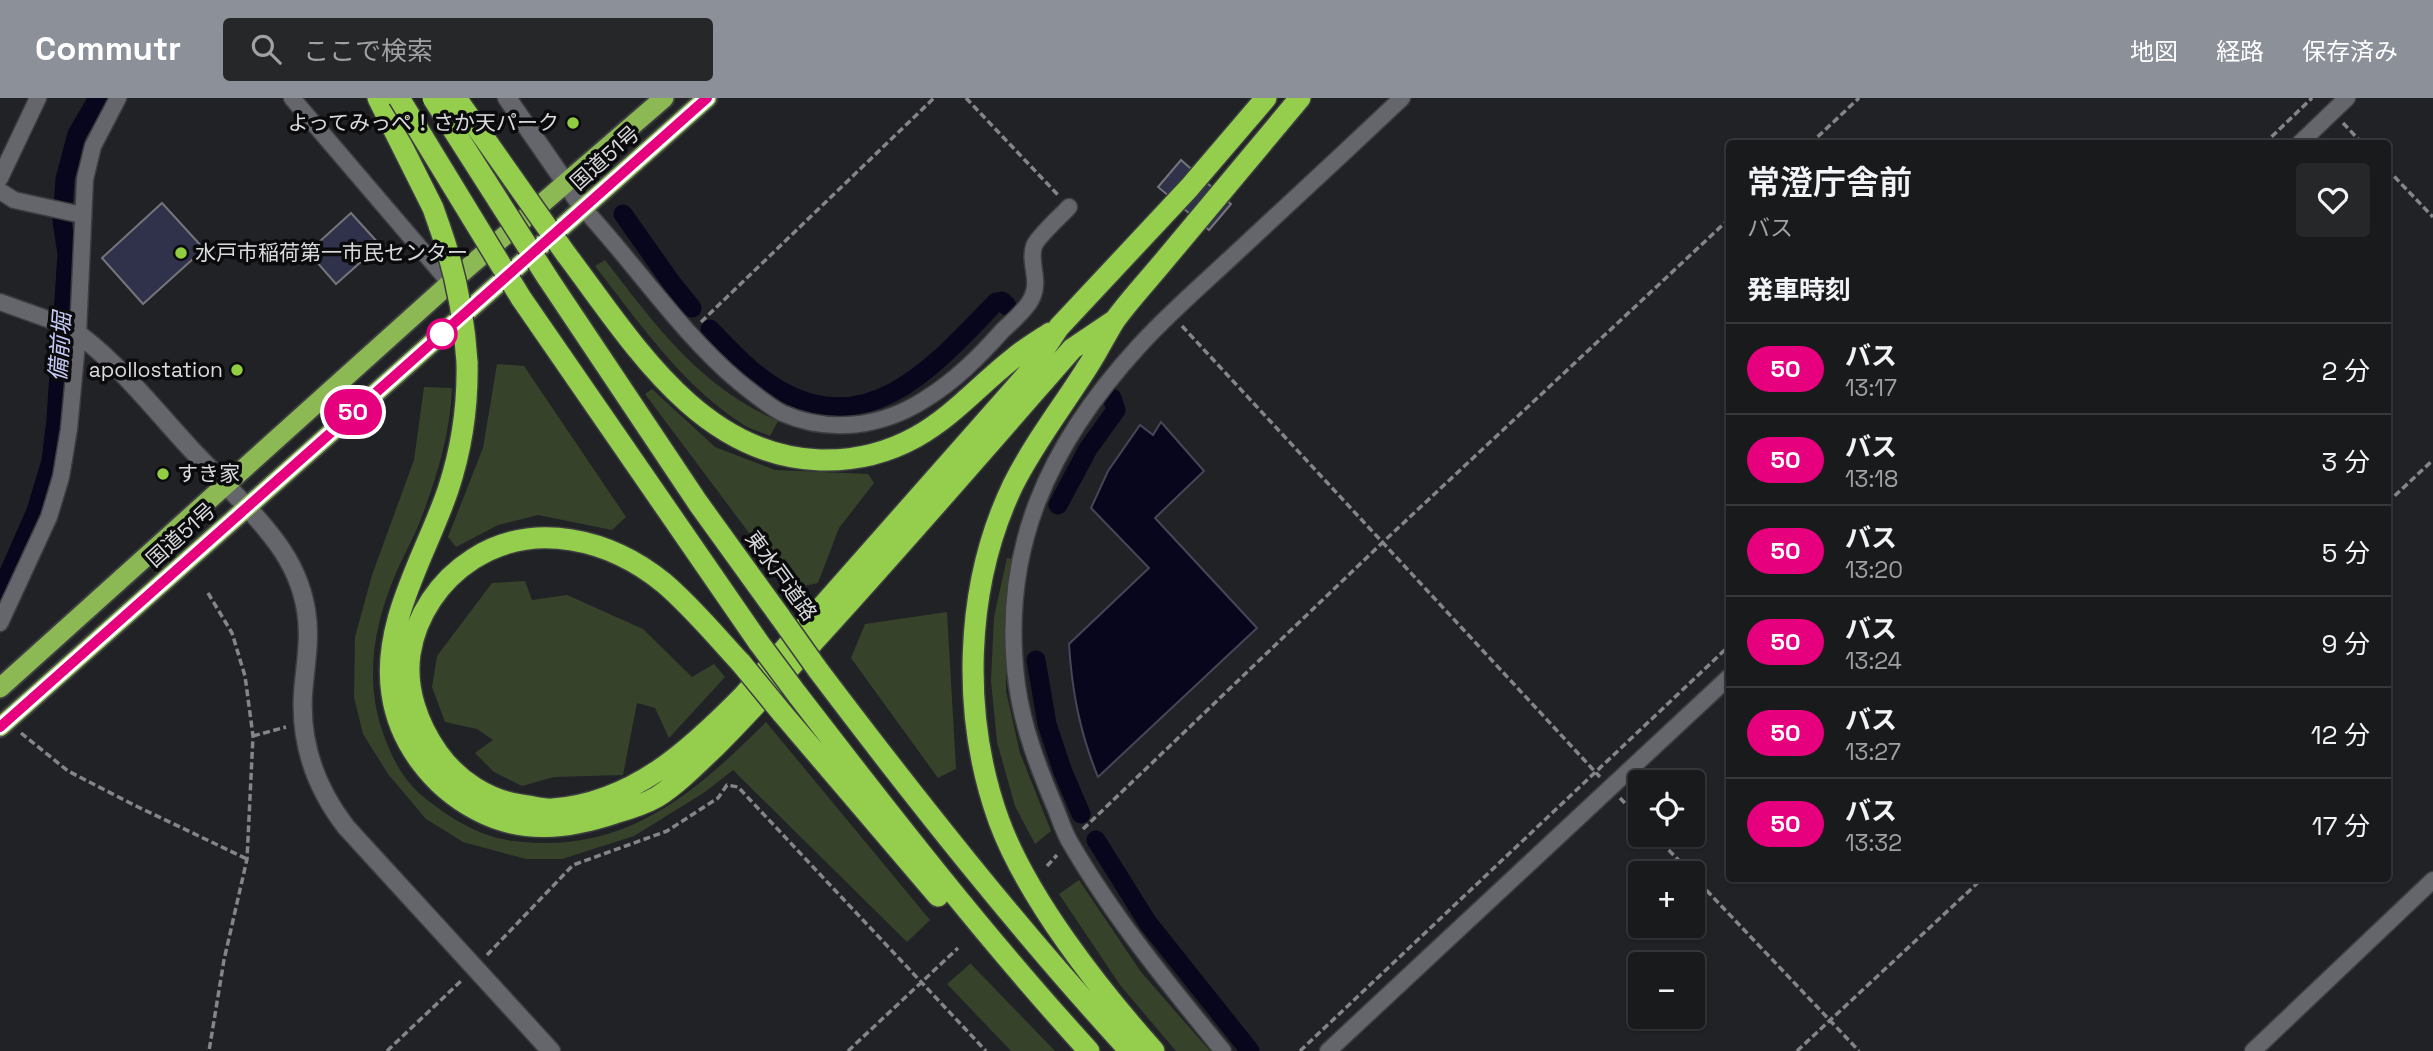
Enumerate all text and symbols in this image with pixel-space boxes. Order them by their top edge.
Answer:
search box [223,18,713,81]
text: Commutr [35,28,181,70]
icon: search [247,30,285,68]
text: ここで検索 [303,34,433,68]
text: 地図 [2130,36,2178,67]
text: 経路 [2216,36,2264,67]
text: 保存済み [2302,36,2398,67]
place label: よってみっぺ！さか天パーク [288,109,559,136]
marker: よってみっぺ！さか天パーク [565,115,581,131]
street label: 国道51号 [564,119,645,196]
text: 常澄庁舎前 [1747,162,1912,204]
button: heart [2296,163,2370,237]
text: バス [1747,213,1793,243]
place label: 水戸市稲荷第一市民センター [195,239,468,266]
marker: 水戸市稲荷第一市民センター [173,245,189,261]
text: 発車時刻 [1747,273,1851,307]
water label: 備前堀 [43,309,78,382]
unlabelled marker [427,319,457,349]
text: バス [1845,339,1897,373]
text: 50 [1771,353,1800,384]
text: 2 分 [2322,354,2370,388]
place label: apollostation [89,356,223,383]
marker: apollostation [229,362,245,378]
text: 13:17 [1845,373,1897,403]
line badge: 50 [322,389,384,435]
text: 50 [338,396,368,427]
text: バス [1845,430,1897,464]
text: 50 [1771,444,1800,475]
text: 3 分 [2322,445,2370,479]
place label: すき家 [177,460,240,487]
text: 13:18 [1845,464,1898,494]
marker: すき家 [155,466,171,482]
street label: 国道51号 [140,496,221,573]
text: バス [1845,521,1897,555]
street label: 東水戸道路 [740,525,823,626]
text: 50 [1771,535,1800,566]
text: 5 分 [2322,536,2370,570]
text: 13:20 [1845,555,1903,585]
text: バス [1845,612,1897,646]
text: 50 [1771,626,1800,657]
text: 9 分 [2321,627,2370,661]
text: 13:24 [1845,646,1902,676]
text: バス [1845,703,1897,737]
text: 50 [1771,717,1800,748]
text: 12 分 [2311,718,2370,752]
text: 13:27 [1845,737,1901,767]
map controls [1628,770,1705,1029]
button: locate [1628,770,1705,847]
text: バス [1845,794,1897,828]
text: 50 [1771,808,1800,839]
text: 17 分 [2312,809,2370,843]
text: 13:32 [1845,828,1902,858]
button: + [1628,861,1705,938]
button: − [1628,952,1705,1029]

